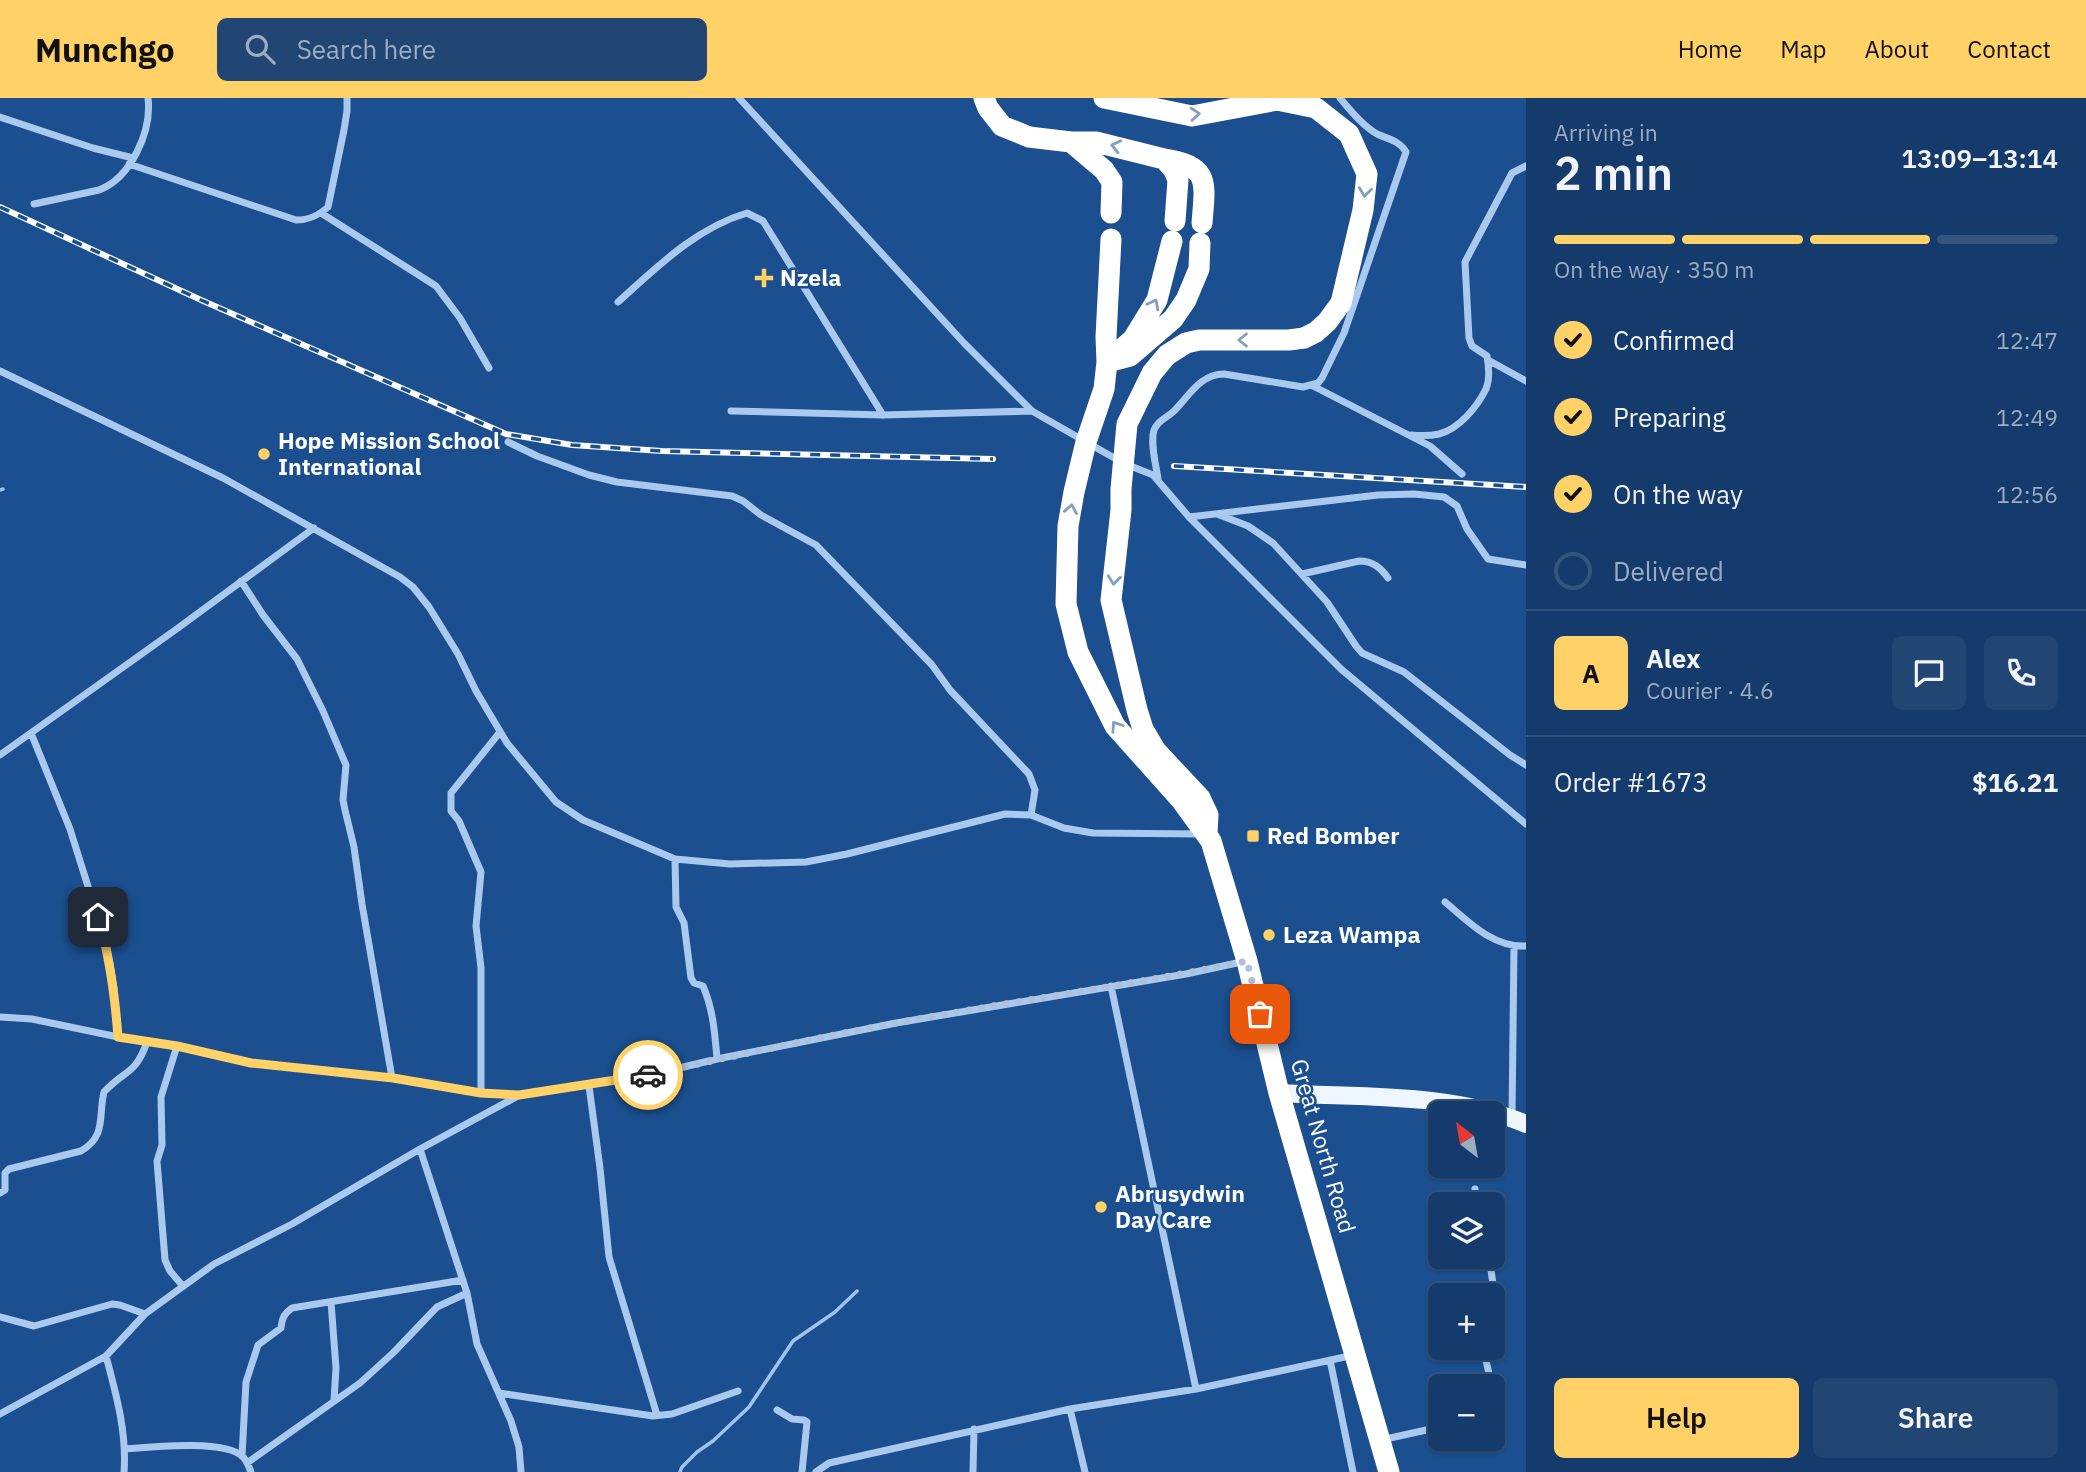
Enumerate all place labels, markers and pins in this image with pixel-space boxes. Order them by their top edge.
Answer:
place label: Nzela [780,262,841,292]
marker: Nzela [754,268,774,288]
place label: Hope Mission School International [278,425,500,481]
marker: Hope Mission School International [256,446,272,462]
place label: Red Bomber [1267,820,1400,850]
marker: Red Bomber [1245,828,1261,844]
pin [68,887,128,947]
place label: Leza Wampa [1283,919,1421,949]
marker: Leza Wampa [1261,927,1277,943]
pin [1230,984,1290,1044]
place label: Abrusydwin Day Care [1115,1178,1245,1234]
marker: Abrusydwin Day Care [1093,1199,1109,1215]

